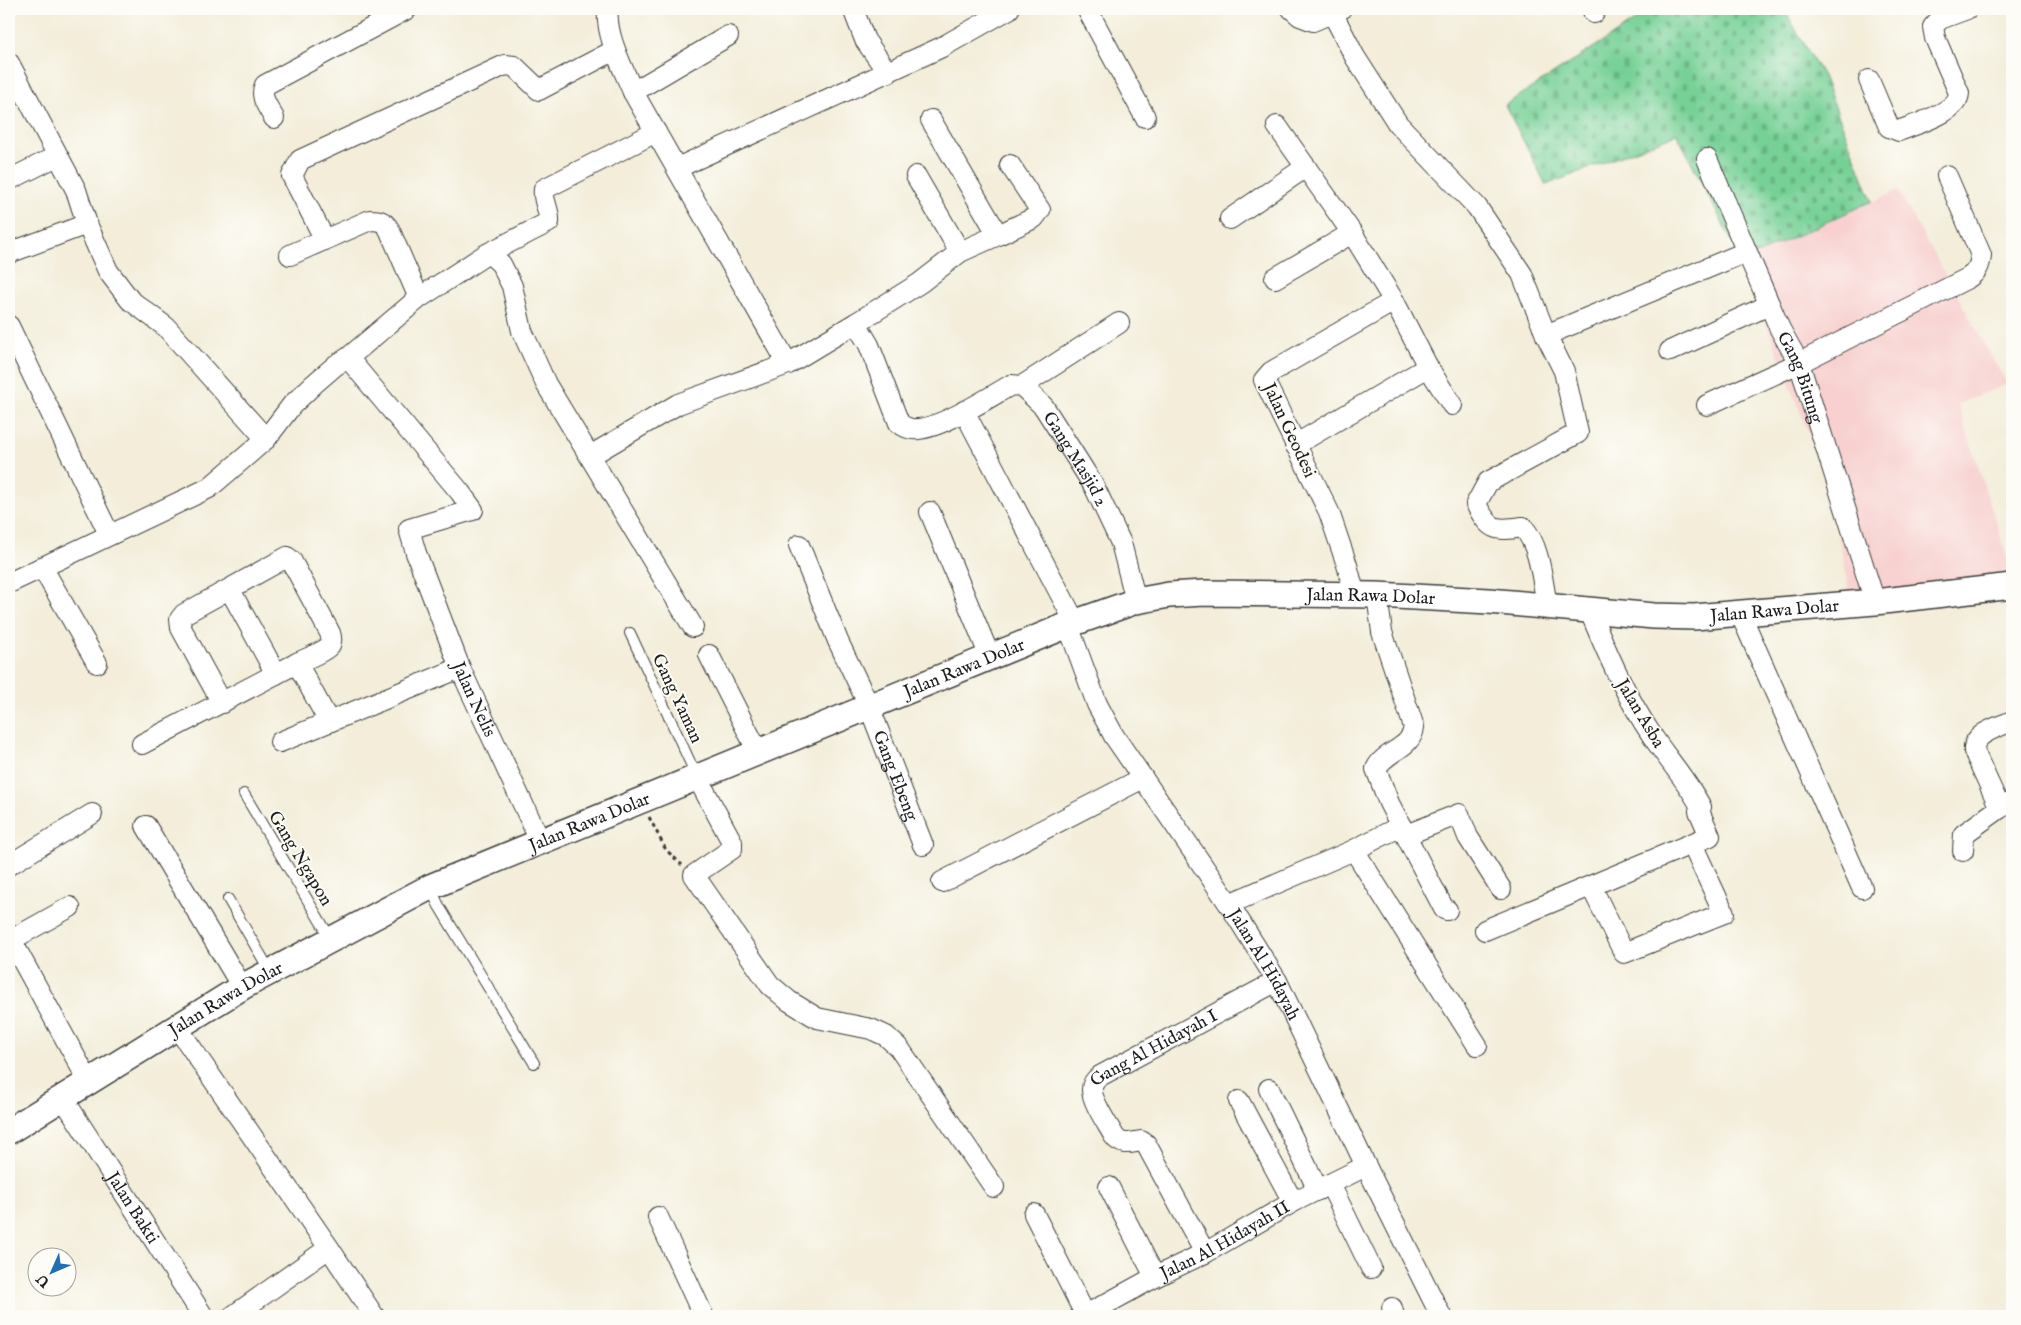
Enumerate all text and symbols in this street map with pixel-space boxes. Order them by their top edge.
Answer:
street label: Gang Bitung [1771,328,1828,427]
street label: Jalan Geodesi [1256,378,1321,482]
street label: Gang Masjid 2 [1037,408,1112,511]
street label: Jalan Rawa Dolar [1304,584,1436,611]
street label: Jalan Rawa Dolar [1707,595,1840,629]
street label: Jalan Rawa Dolar [899,634,1029,705]
street label: Gang Yaman [646,650,708,747]
street label: Jalan Nelis [445,657,500,741]
street label: Jalan Asba [1609,673,1669,753]
street label: Gang Ebeng [867,727,923,825]
street label: Jalan Rawa Dolar [524,788,654,859]
street label: Gang Ngapon [262,807,337,911]
street label: Jalan Al Hidayah [1221,903,1304,1025]
street label: Jalan Rawa Dolar [163,957,288,1043]
street label: Gang Al Hidayah I [1086,1005,1222,1092]
street label: Jalan Bakti [99,1166,164,1249]
street label: Jalan Al Hidayah II [1155,1196,1295,1287]
north arrow [28,1248,78,1298]
text: U [32,1269,55,1292]

